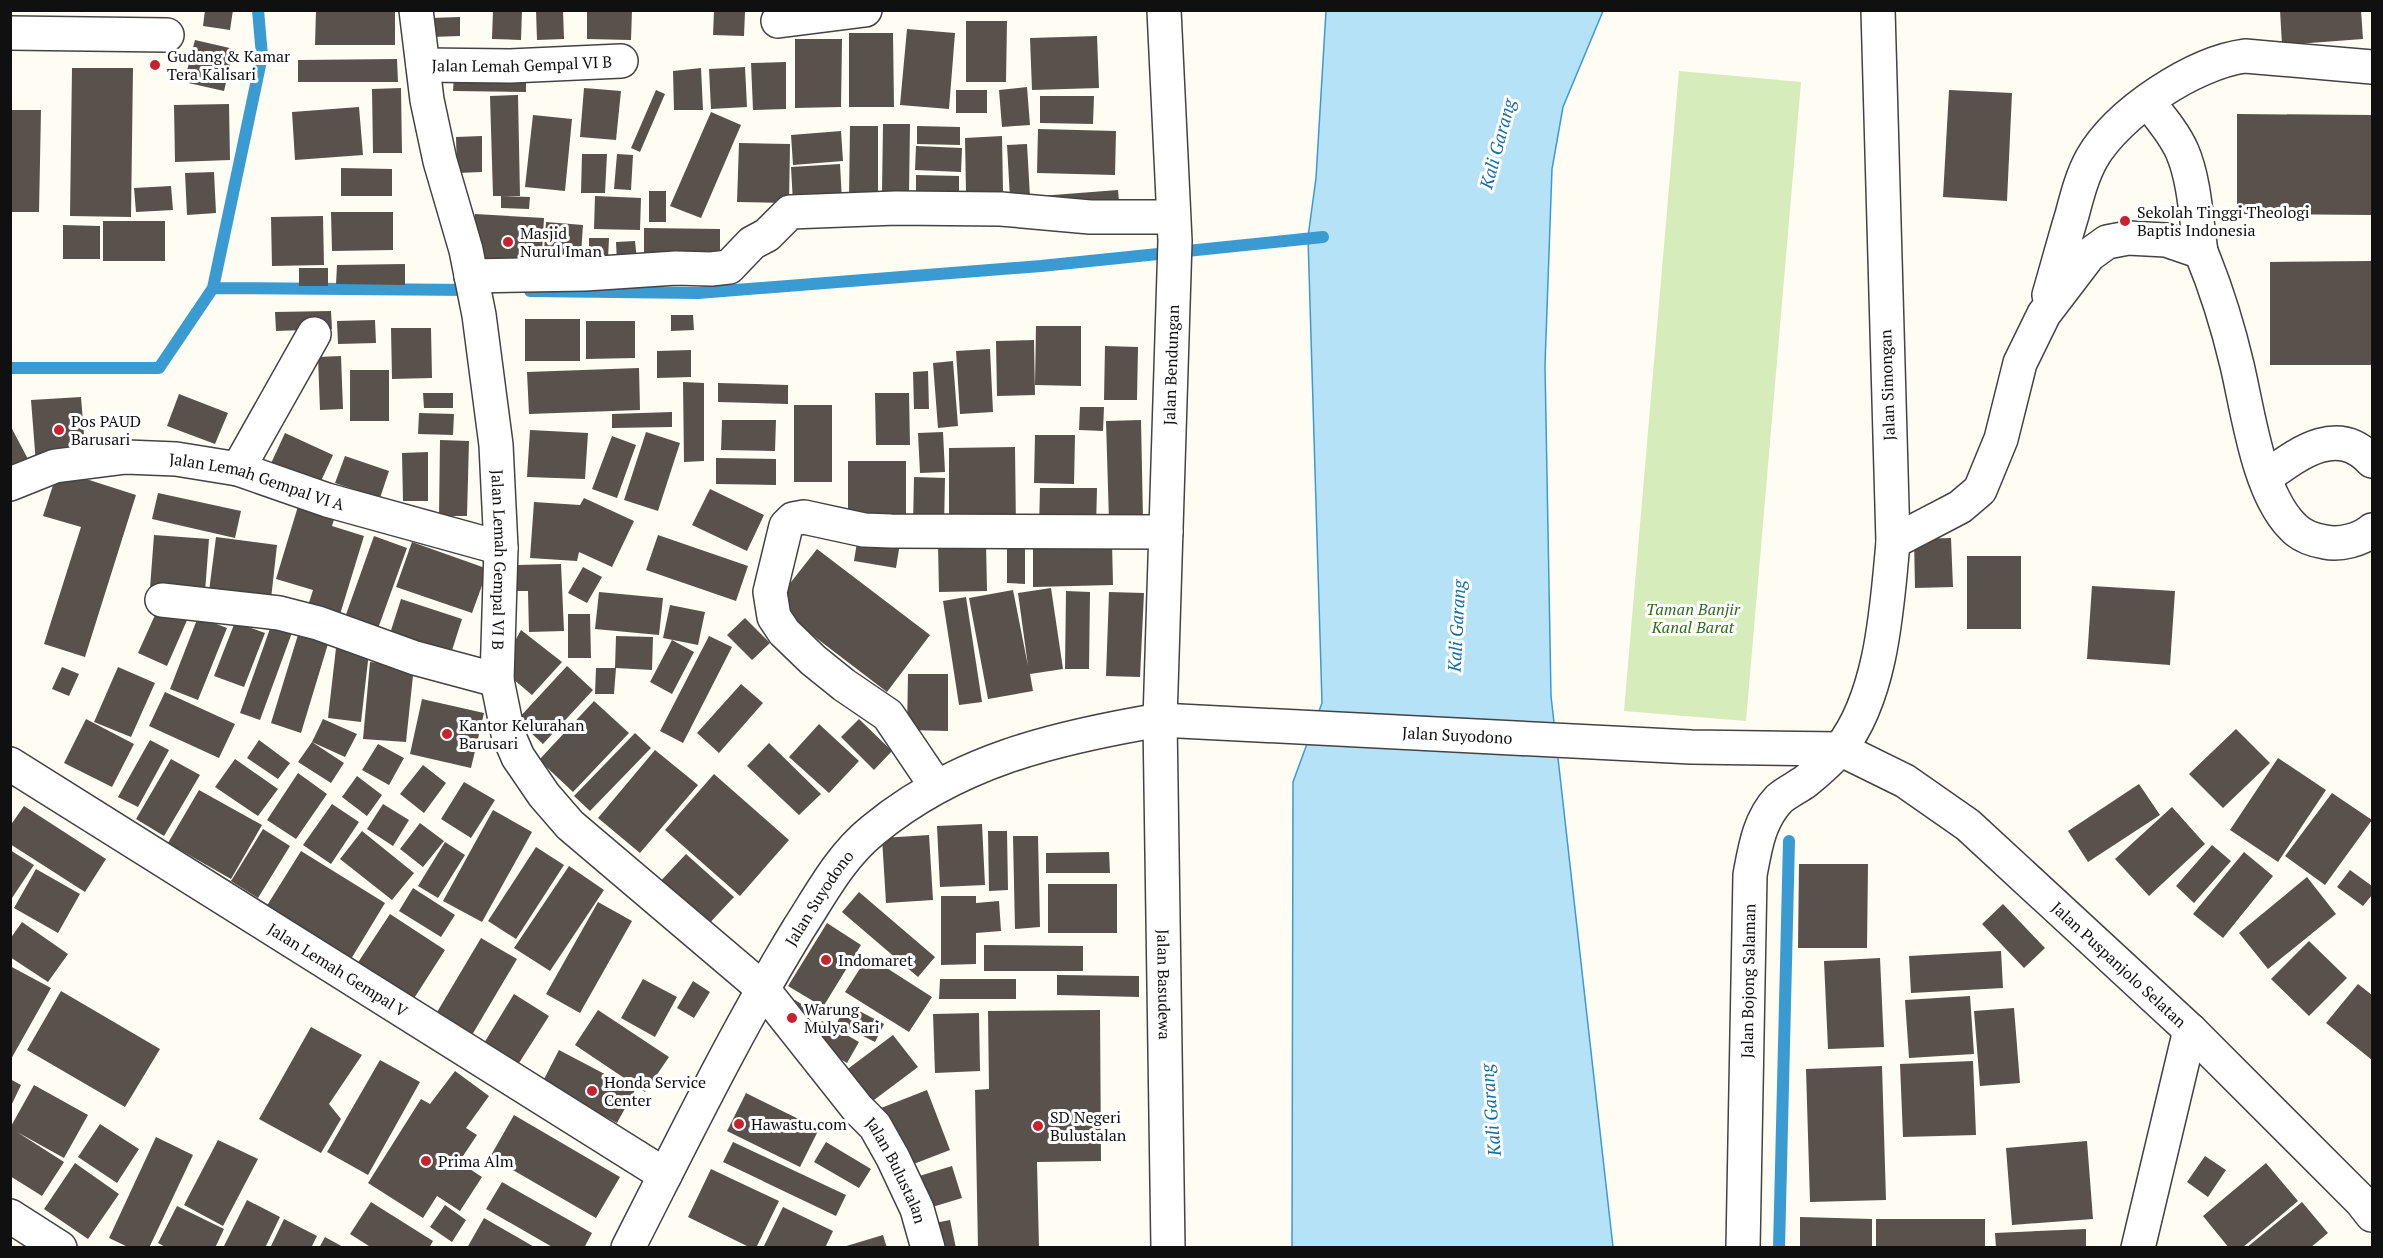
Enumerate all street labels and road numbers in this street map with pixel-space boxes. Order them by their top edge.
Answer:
street label: Jalan Lemah Gempal VI B [432,50,613,77]
street label: Jalan Bendungan [1158,304,1184,426]
street label: Jalan Simongan [1874,328,1900,441]
street label: Jalan Lemah Gempal VI A [169,448,347,515]
street label: Jalan Lemah Gempal VI B [486,469,512,650]
street label: Jalan Suyodono [1401,721,1513,749]
street label: Jalan Suyodono [780,845,859,950]
street label: Jalan Puspanjolo Selatan [2047,897,2192,1033]
street label: Jalan Bojong Salaman [1736,903,1760,1059]
street label: Jalan Lemah Gempal V [264,918,412,1022]
street label: Jalan Basudewa [1152,929,1176,1040]
street label: Jalan Bulustalan [861,1112,932,1226]

